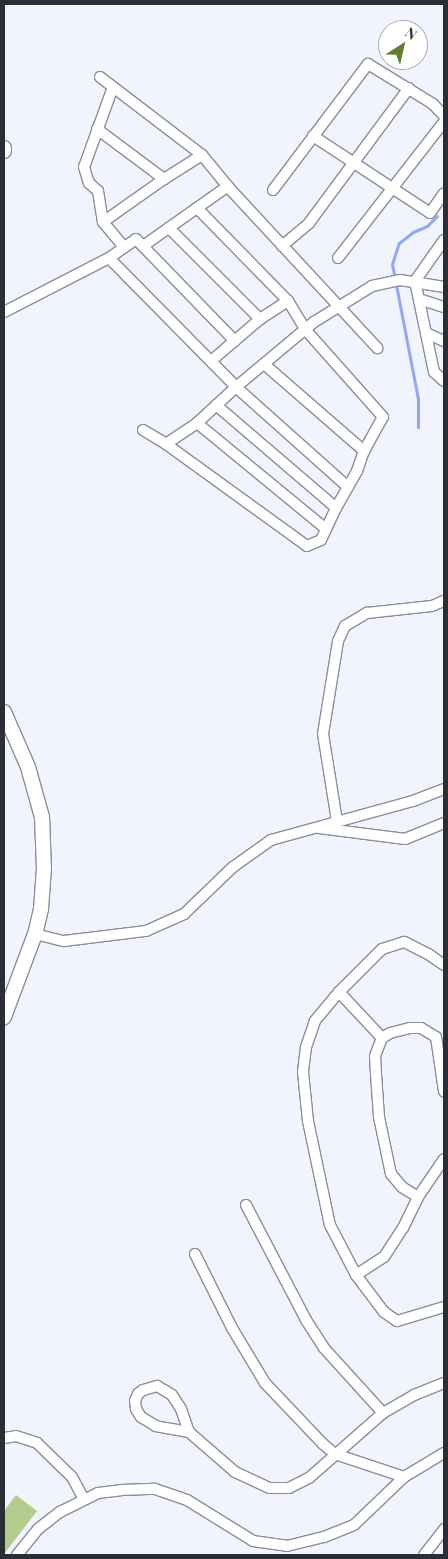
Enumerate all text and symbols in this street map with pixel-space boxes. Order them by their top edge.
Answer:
north arrow [378,20,428,70]
text: N [402,22,421,44]

